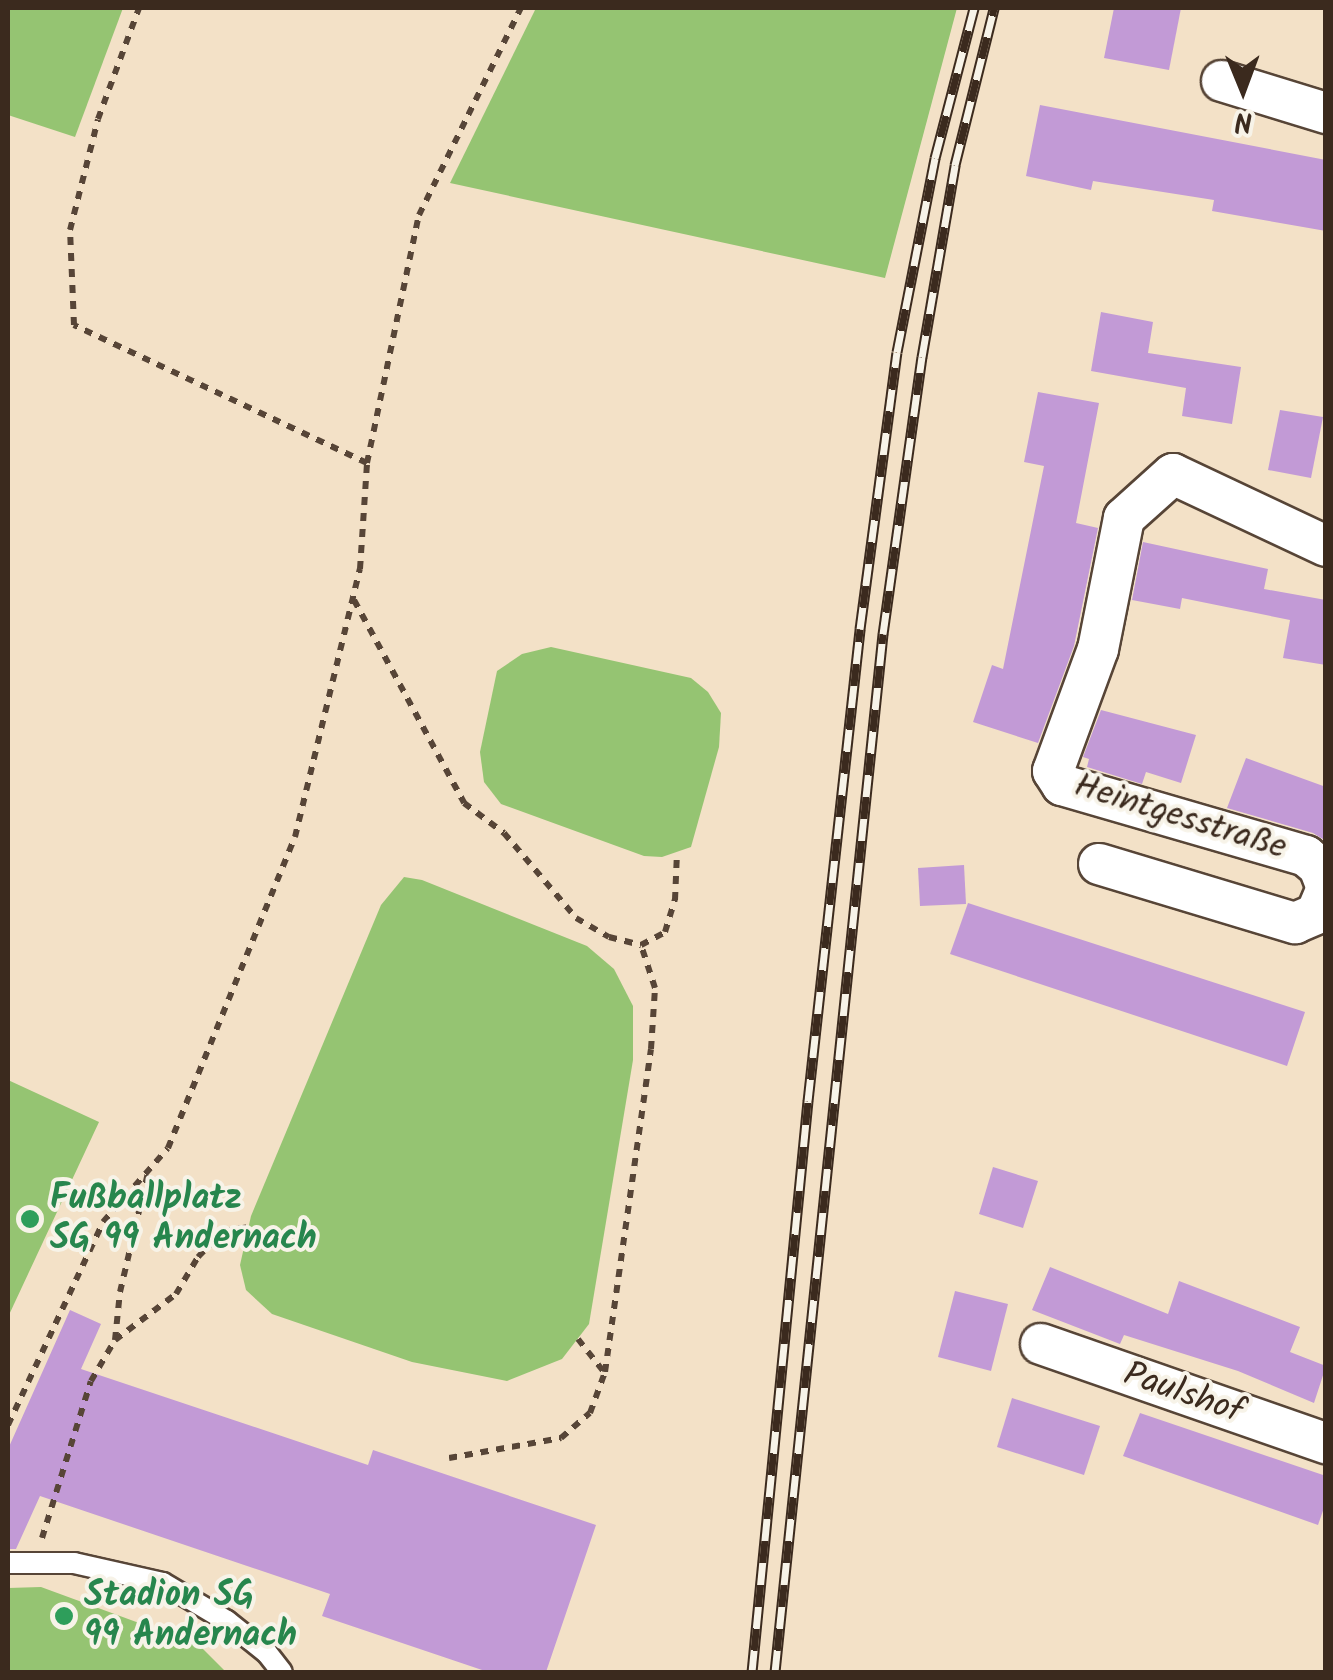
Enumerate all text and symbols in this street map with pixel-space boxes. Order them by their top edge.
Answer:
north arrow [1193,40,1293,140]
text: N [1234,98,1253,143]
street label: Heintgesstraße [1069,766,1291,870]
place label: Fußballplatz SG 99 Andernach [50,1178,317,1260]
marker: Fußballplatz SG 99 Andernach [19,1208,41,1230]
street label: Paulshof [1118,1354,1248,1434]
place label: Stadion SG 99 Andernach [84,1575,297,1657]
marker: Stadion SG 99 Andernach [53,1605,75,1627]

